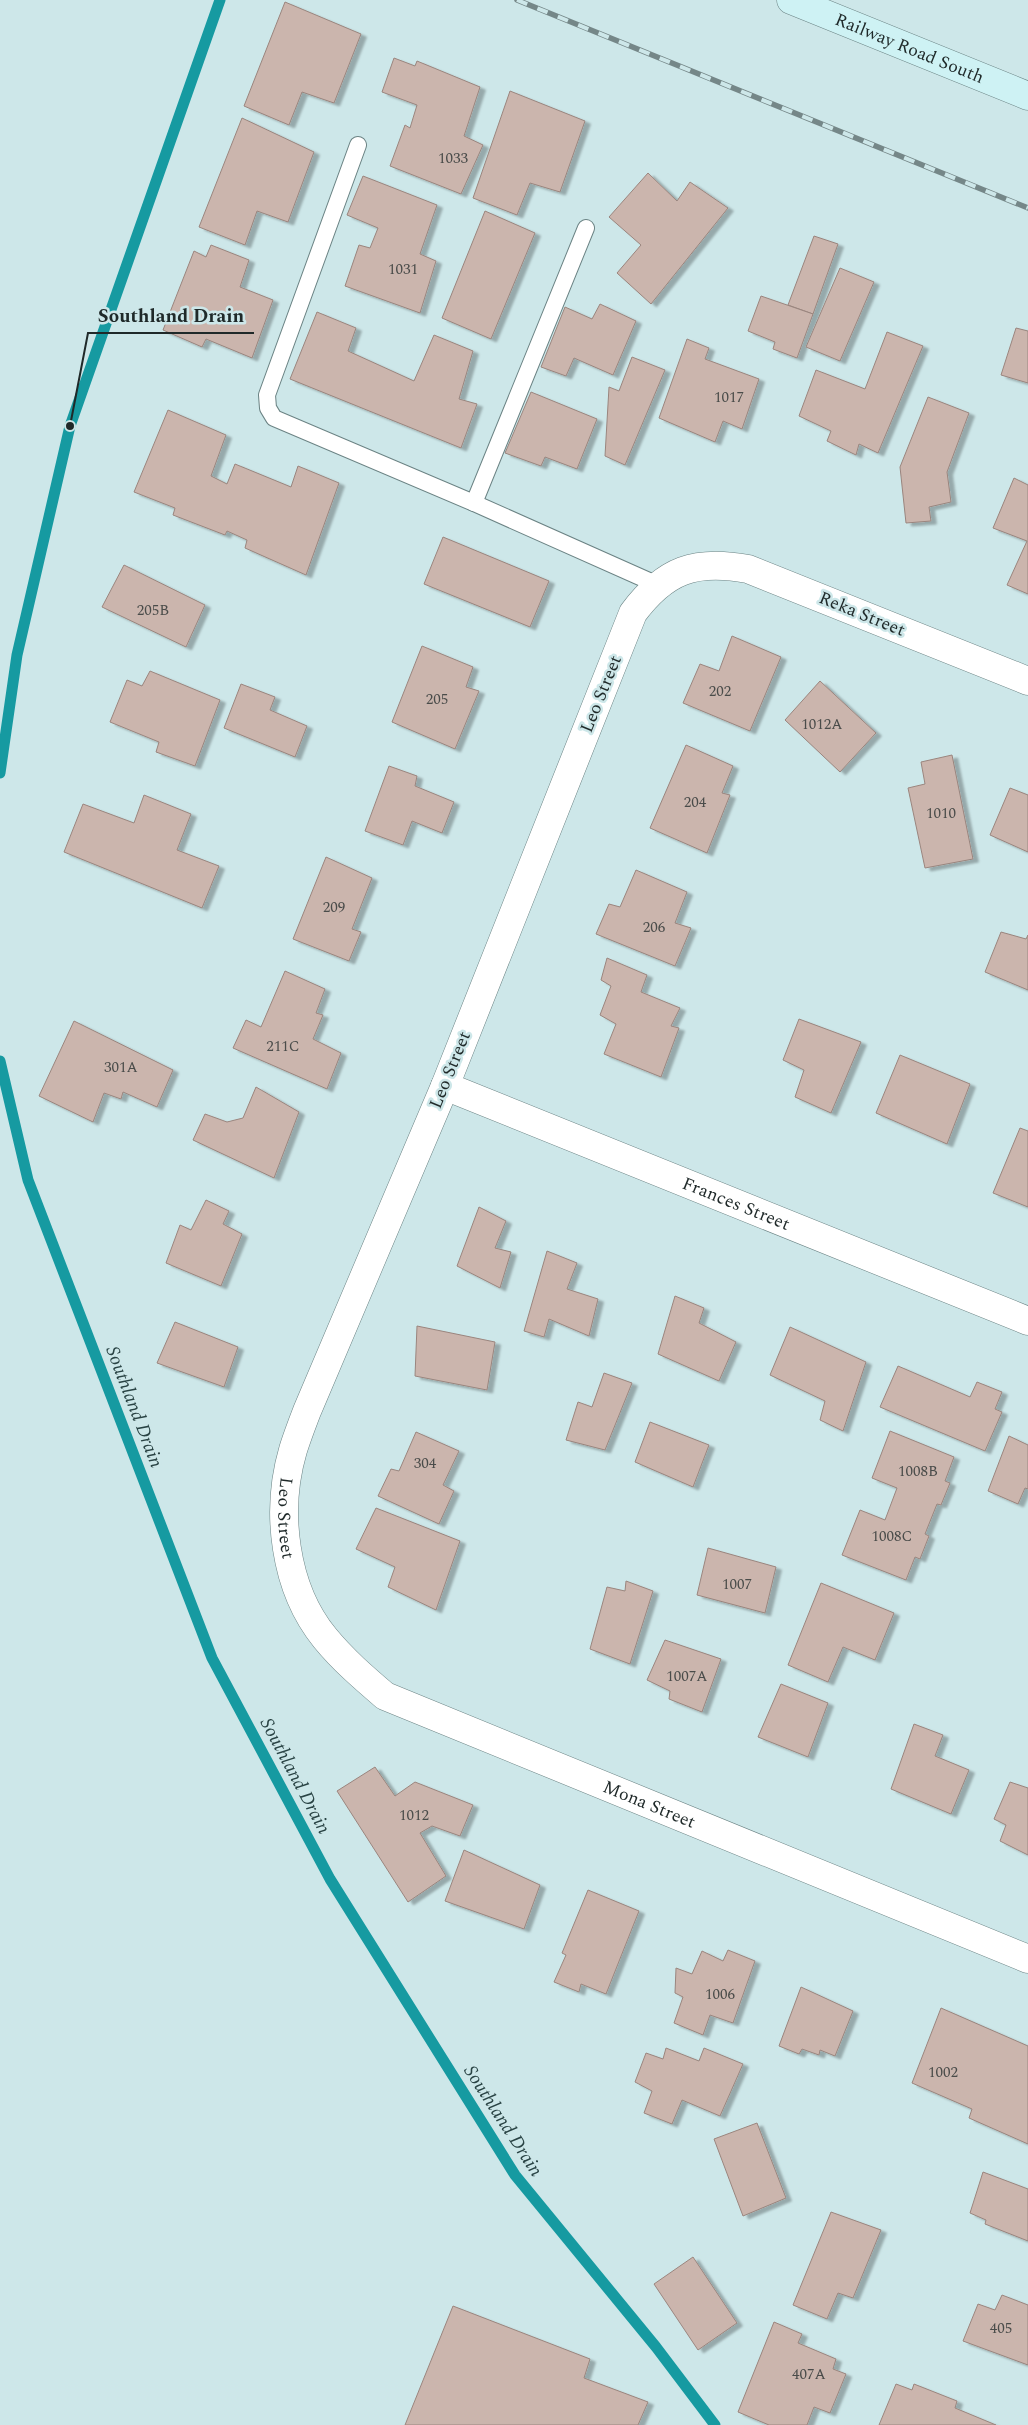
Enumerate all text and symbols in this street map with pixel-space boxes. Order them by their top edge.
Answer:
street label: Railway Road South [831,6,988,90]
house number: 1033 [438,147,468,170]
house number: 1031 [388,258,418,281]
callout: Southland Drain [88,299,254,333]
text: Southland Drain [98,302,245,331]
house number: 1017 [714,386,744,409]
street label: Reka Street [815,584,909,644]
house number: 205B [137,599,169,622]
street label: Leo Street [573,651,629,737]
house number: 202 [709,680,731,703]
house number: 205 [426,688,448,711]
house number: 1012A [801,713,843,736]
house number: 204 [684,791,707,814]
house number: 1010 [926,802,956,825]
house number: 209 [323,896,345,919]
house number: 206 [643,916,666,939]
street label: Leo Street [422,1027,478,1113]
house number: 211C [266,1035,300,1058]
house number: 301A [104,1056,138,1079]
street label: Frances Street [678,1170,794,1237]
water label: Southland Drain [97,1342,171,1472]
house number: 304 [414,1452,437,1475]
house number: 1008B [898,1460,938,1483]
street label: Leo Street [271,1476,302,1561]
house number: 1008C [872,1525,912,1548]
house number: 1007 [722,1573,752,1596]
house number: 1007A [666,1665,708,1688]
water label: Southland Drain [252,1713,338,1839]
street label: Mona Street [599,1773,700,1835]
house number: 1012 [399,1804,429,1827]
house number: 1006 [705,1983,735,2006]
water label: Southland Drain [456,2059,550,2183]
house number: 1002 [928,2061,958,2084]
house number: 405 [990,2317,1012,2340]
house number: 407A [792,2363,826,2386]

